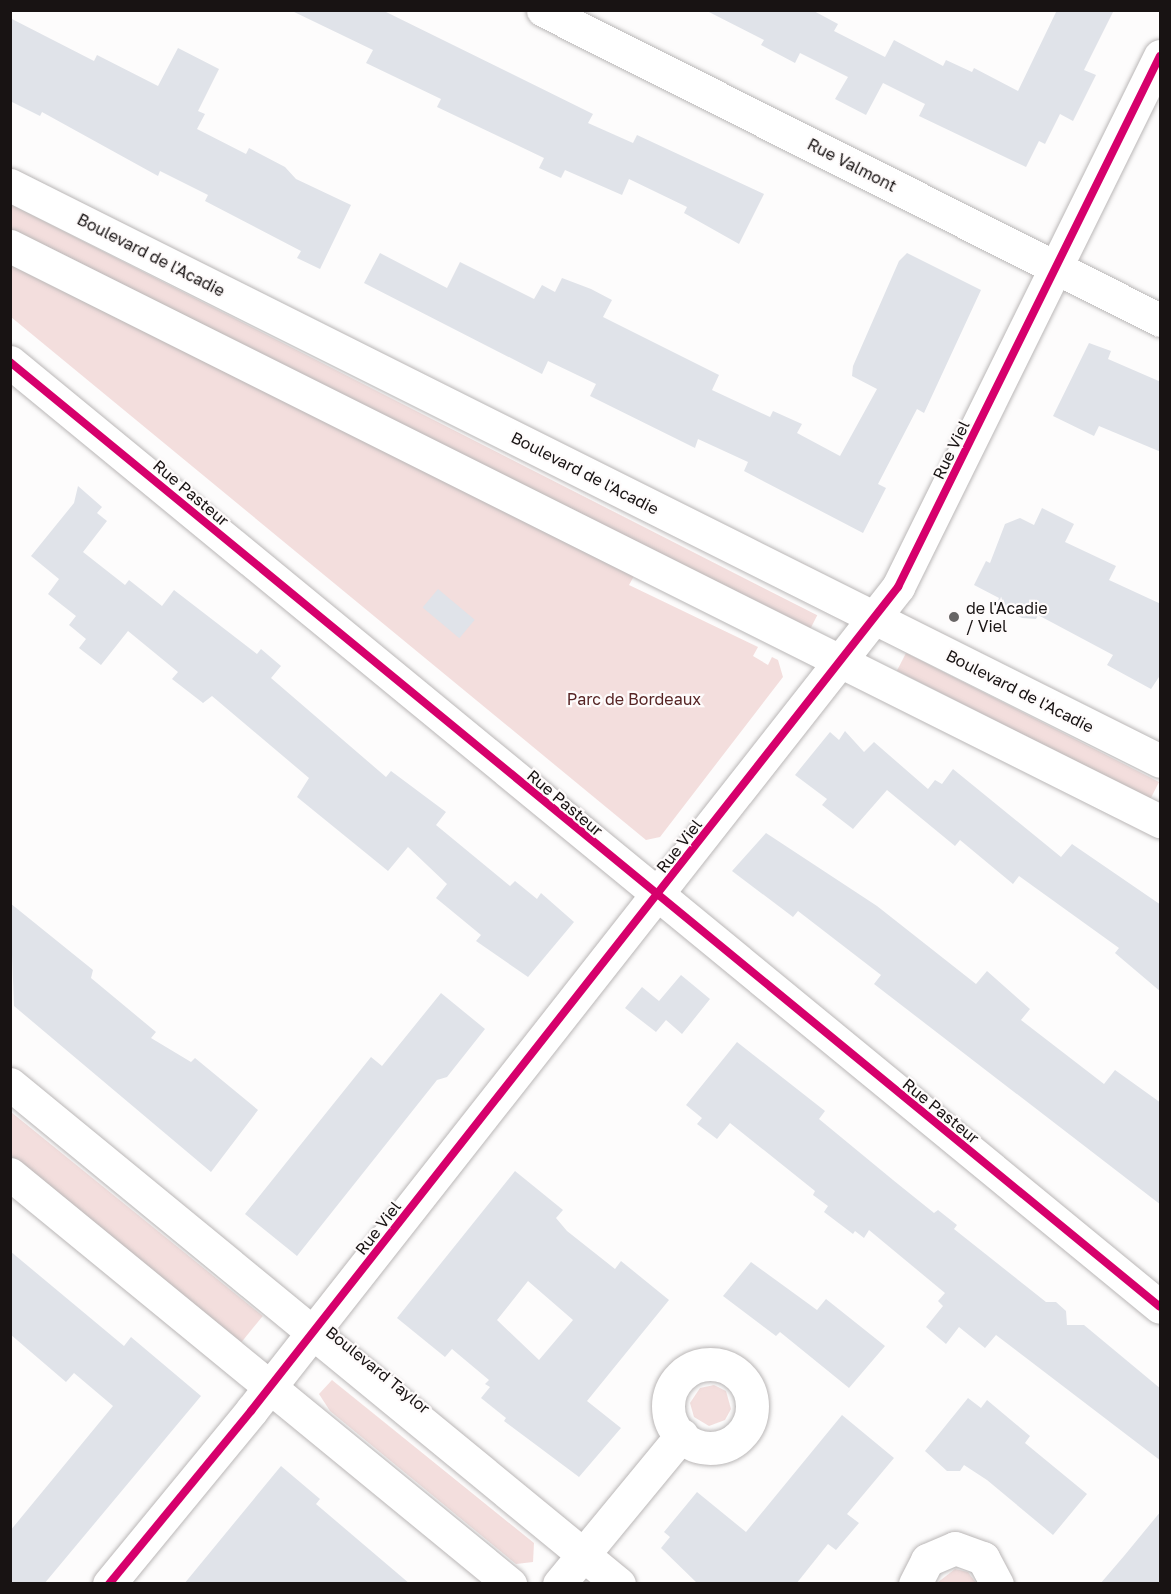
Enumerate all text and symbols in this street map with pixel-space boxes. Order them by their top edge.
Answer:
street label: Rue Valmont [804,134,900,196]
street label: Boulevard de l'Acadie [74,209,228,301]
street label: Rue Viel [929,418,973,482]
street label: Boulevard de l'Acadie [508,427,662,519]
street label: Rue Pasteur [149,456,233,530]
place label: de l'Acadie / Viel [966,598,1048,636]
marker: de l'Acadie / Viel [947,610,961,624]
street label: Boulevard de l'Acadie [943,645,1097,737]
park label: Parc de Bordeaux [567,689,701,709]
street label: Rue Pasteur [523,766,607,840]
street label: Rue Viel [652,815,706,877]
street label: Rue Pasteur [899,1074,983,1148]
street label: Rue Viel [351,1197,405,1259]
street label: Boulevard Taylor [322,1322,434,1418]

